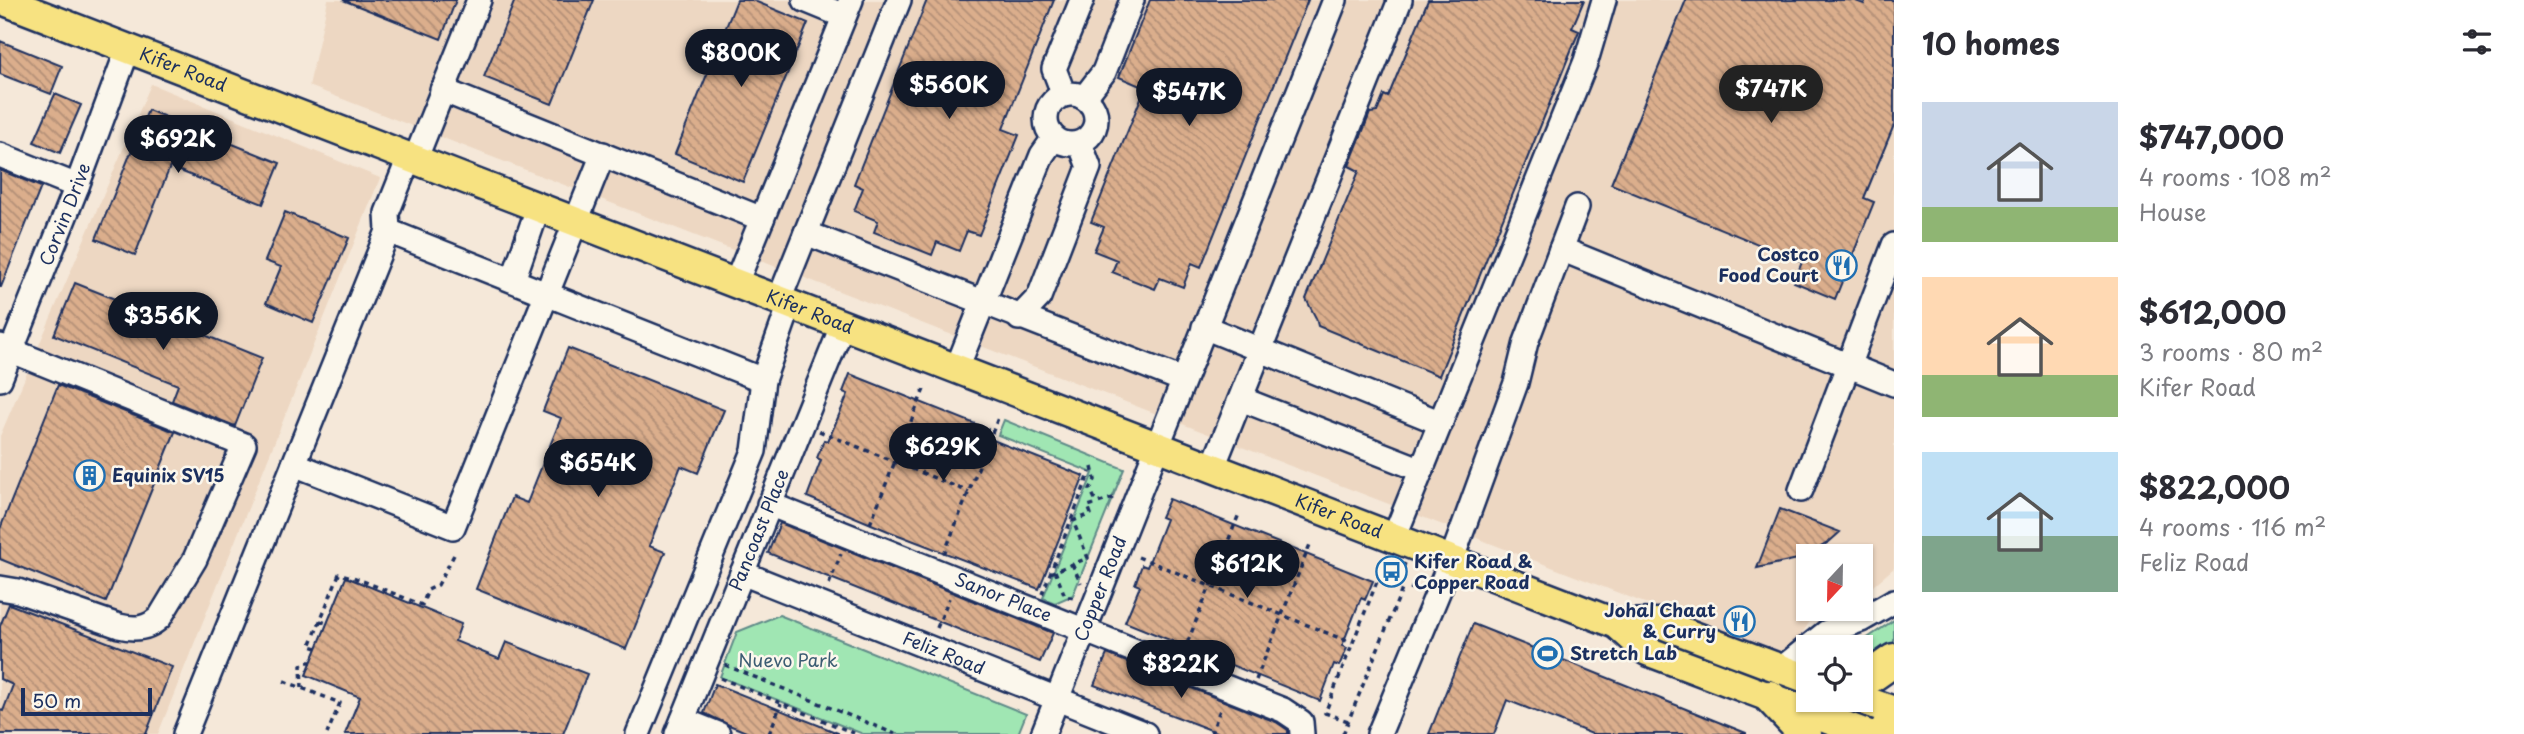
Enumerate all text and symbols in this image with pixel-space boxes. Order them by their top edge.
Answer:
text: 10 homes [1922,20,2060,65]
icon: filters [2458,23,2496,61]
pin: $800K [692,29,790,89]
text: $800K [701,34,781,69]
street label: Kifer Road [136,39,231,98]
pin: $560K [900,61,998,121]
text: $560K [909,66,989,101]
pin: $747K [1722,66,1820,125]
pin: $547K [1140,68,1238,128]
text: $747K [1735,70,1807,105]
text: $547K [1152,73,1226,108]
text: $747,000 [2139,114,2284,159]
pin: $692K [129,116,227,175]
text: $692K [140,120,216,155]
icon: home [1978,130,2062,214]
street label: Corvin Drive [32,159,96,270]
text: 4 rooms · 108 m² [2139,159,2332,194]
text: House [2139,194,2206,229]
place label: Costco Food Court [1718,240,1819,288]
restaurant icon: Costco Food Court [1825,248,1859,282]
street label: Kifer Road [763,282,858,340]
text: $612,000 [2139,289,2286,334]
pin: $356K [114,292,212,352]
text: $356K [124,297,202,332]
icon: home [1978,305,2062,389]
text: 3 rooms · 80 m² [2139,334,2323,369]
text: Kifer Road [2139,369,2256,404]
pin: $629K [894,424,992,483]
text: $629K [905,428,981,463]
pin: $654K [549,440,647,499]
text: $654K [560,444,636,479]
building icon: Equinix SV15 [72,459,106,493]
place label: Equinix SV15 [112,461,225,488]
street label: Pancoast Place [721,464,795,595]
text: $822,000 [2139,464,2290,509]
icon: home [1978,480,2062,564]
street label: Kifer Road [1292,486,1387,544]
text: 4 rooms · 116 m² [2139,509,2326,544]
street label: Copper Road [1066,532,1132,645]
pin: $612K [1198,540,1296,600]
north arrow [1796,544,1872,621]
map controls [1796,544,1873,712]
text: Feliz Road [2139,544,2249,579]
text: $612K [1211,545,1284,580]
place label: Kifer Road & Copper Road [1414,547,1533,595]
bus stop icon: Kifer Road & Copper Road [1374,555,1408,589]
street label: Sanor Place [951,565,1056,628]
place label: Johal Chaat & Curry [1604,596,1716,644]
restaurant icon: Johal Chaat & Curry [1722,604,1756,638]
street label: Feliz Road [899,624,989,681]
button: locate [1796,635,1873,712]
sports icon: Stretch Lab [1530,637,1564,671]
place label: Stretch Lab [1570,639,1677,666]
pin: $822K [1132,640,1230,700]
text: $822K [1142,645,1220,680]
park label: Nuevo Park [738,646,838,673]
scale bar [21,685,152,717]
text: 50 m [32,686,81,714]

